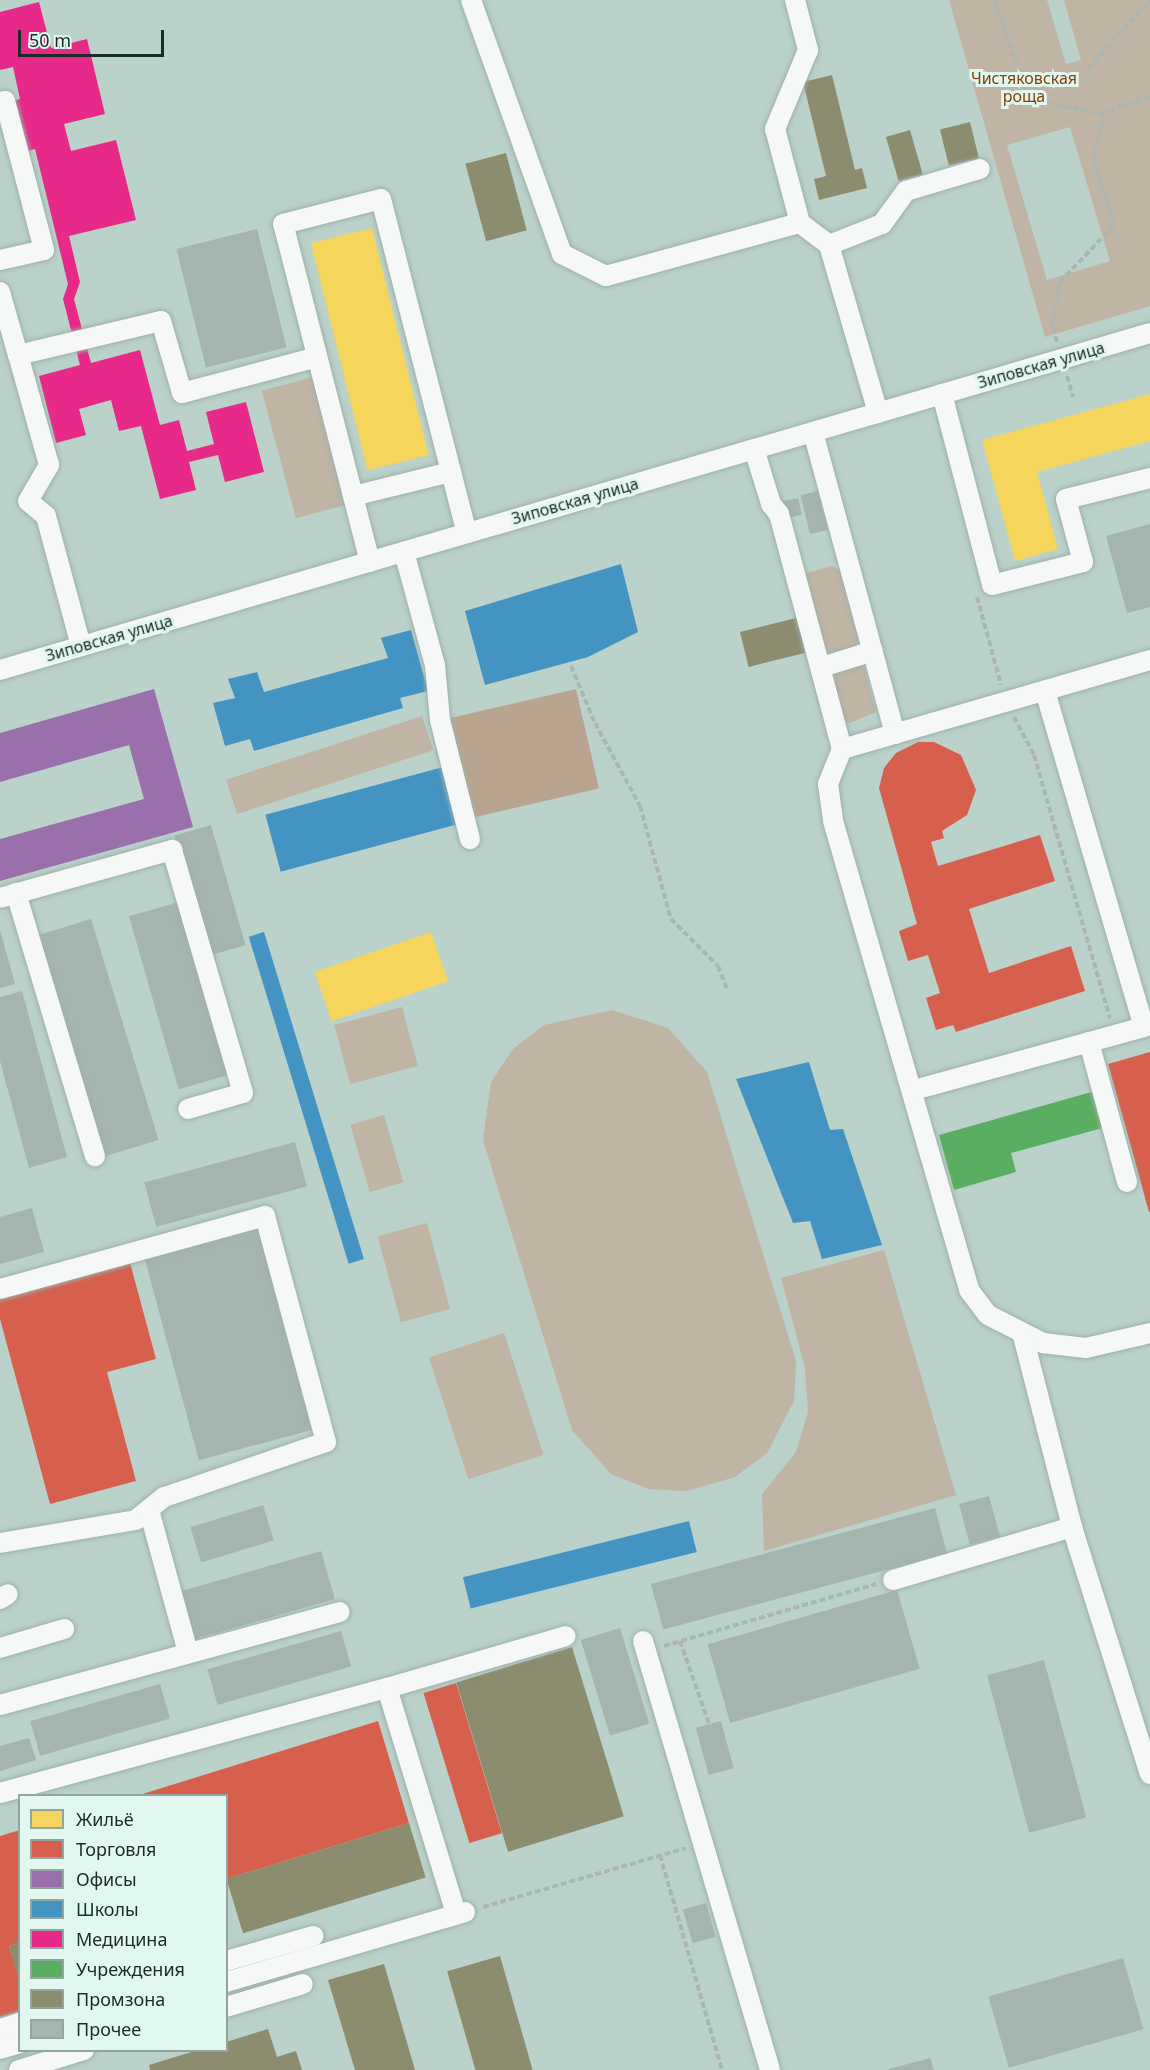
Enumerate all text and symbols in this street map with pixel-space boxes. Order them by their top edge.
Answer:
scale bar [21,18,166,56]
text: 50 m [29,28,71,52]
park label: Чистяковская роща [971,68,1077,106]
street label: Зиповская улица [975,338,1107,392]
street label: Зиповская улица [509,474,641,528]
street label: Зиповская улица [43,611,175,665]
legend [18,1794,228,2052]
text: Жильё [76,1807,134,1831]
text: Торговля [76,1837,156,1861]
text: Офисы [76,1867,137,1891]
text: Школы [76,1897,139,1921]
text: Медицина [76,1927,167,1951]
text: Учреждения [76,1957,185,1981]
text: Промзона [76,1987,165,2011]
text: Прочее [76,2017,141,2041]

